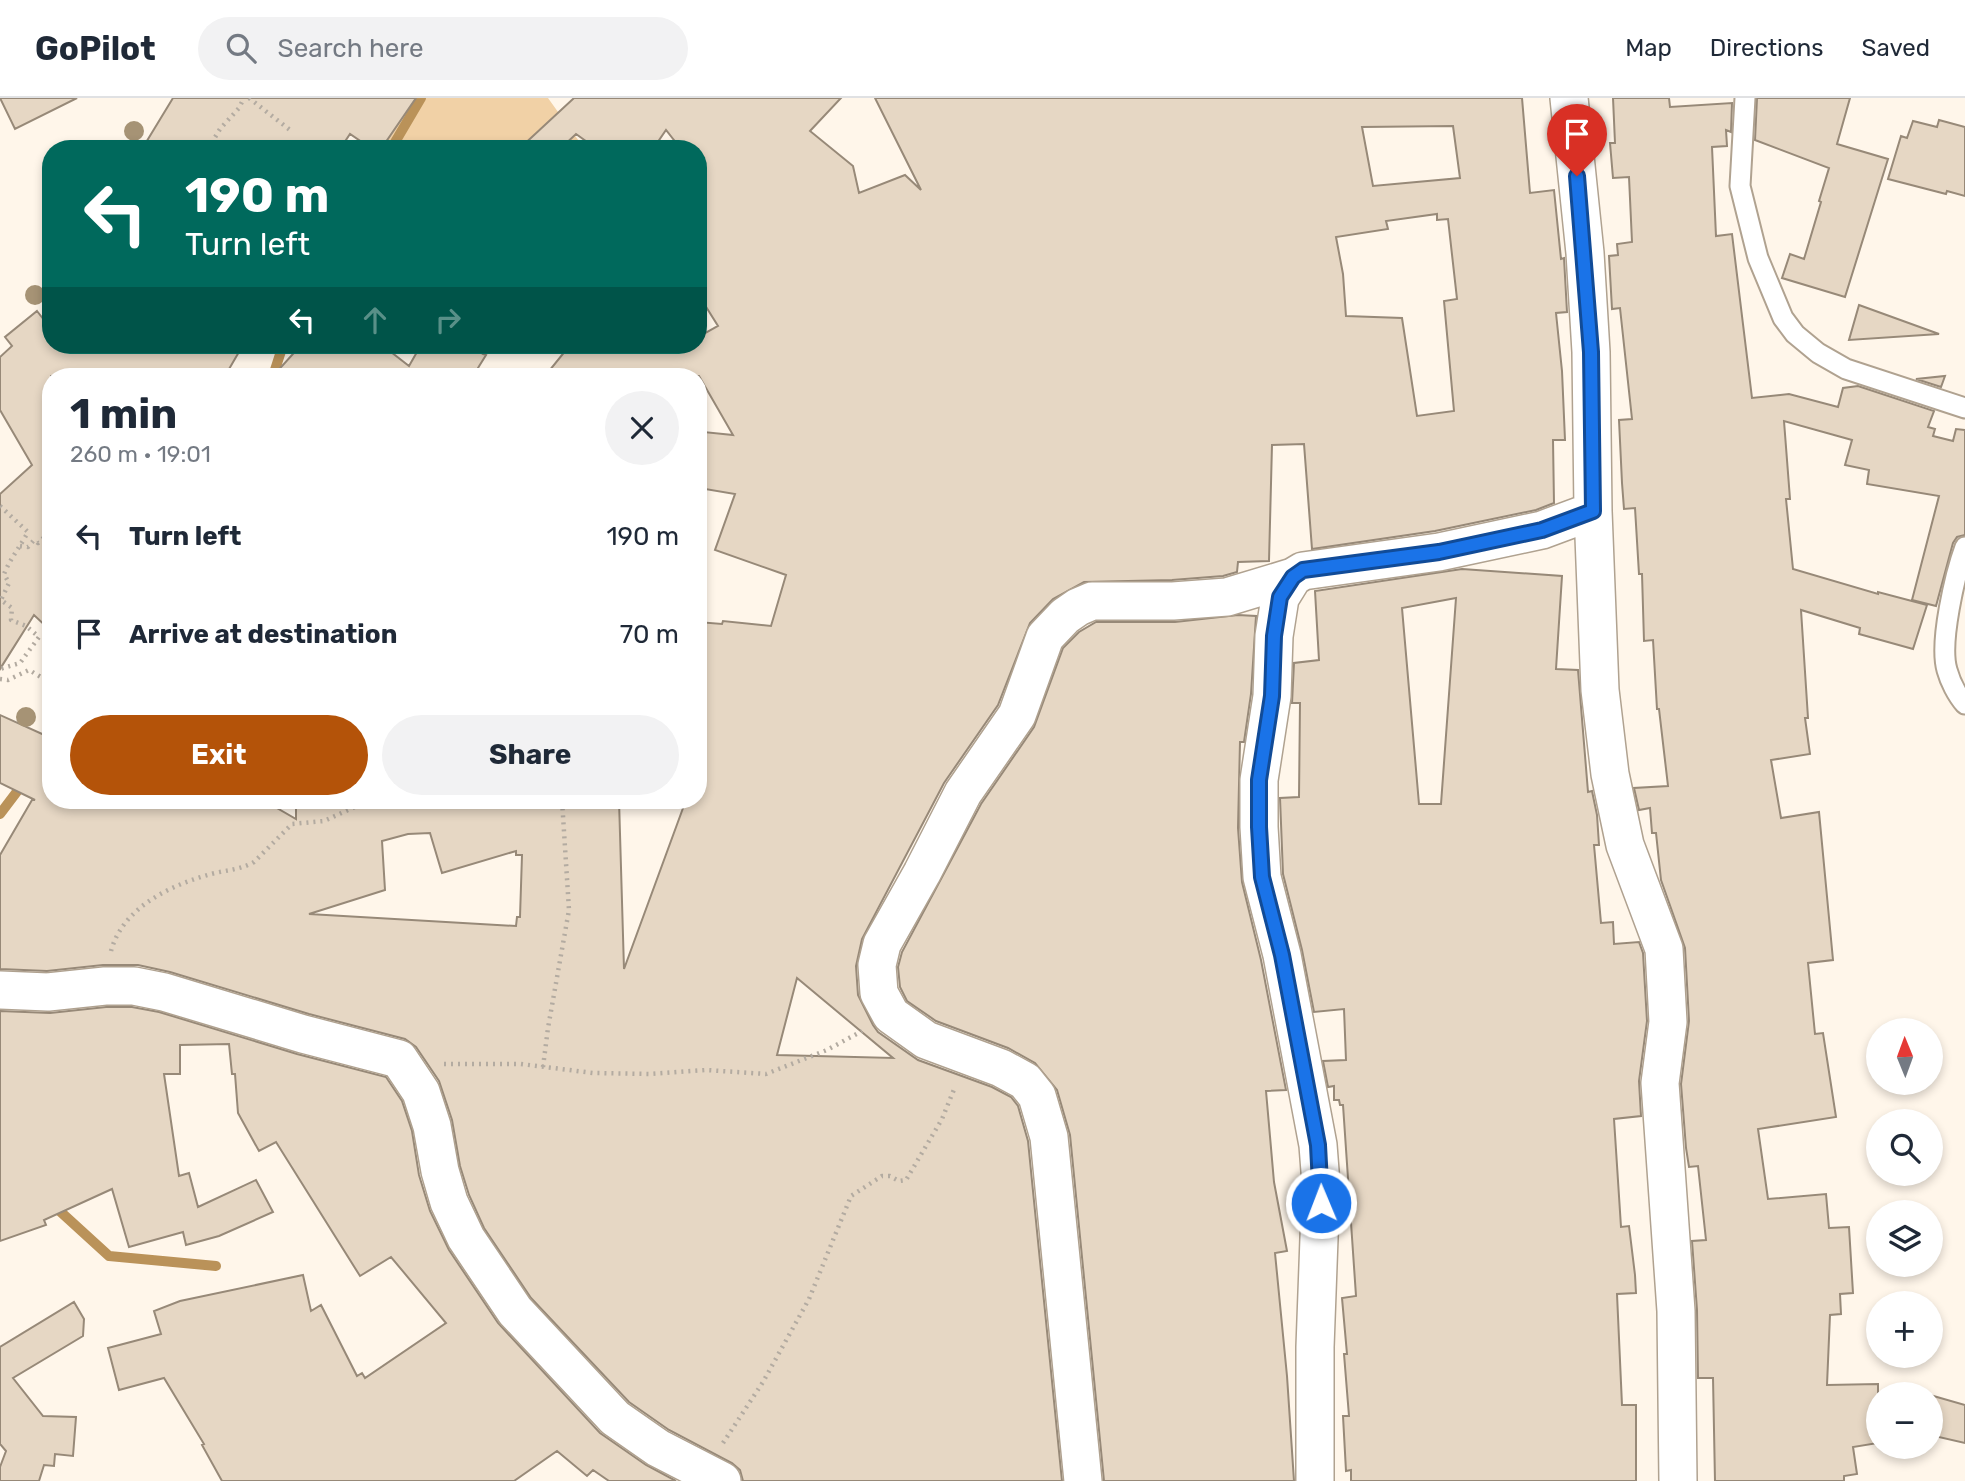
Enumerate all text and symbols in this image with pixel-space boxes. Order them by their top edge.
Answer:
search box [198,17,688,80]
text: GoPilot [35,29,156,68]
icon: search [222,29,260,67]
text: Search here [278,33,423,64]
text: Map [1625,34,1672,62]
text: Directions [1710,34,1823,62]
text: Saved [1861,34,1930,62]
pin [1547,104,1607,176]
icon: arrive [1558,115,1596,153]
text: 190 m [185,166,329,224]
icon: left [70,168,161,259]
text: Turn left [185,225,310,263]
icon: left [283,301,321,339]
icon: ahead [356,301,394,339]
icon: right [429,301,467,339]
text: 1 min [70,389,177,439]
button: close [605,391,679,465]
text: 260 m · 19:01 [70,440,211,468]
icon: left [70,517,108,555]
text: Turn left [129,521,241,552]
text: 190 m [606,521,679,552]
icon: arrive [70,615,108,653]
text: Arrive at destination [129,619,397,650]
text: 70 m [620,619,679,650]
button: Exit [70,715,368,795]
button: Share [382,715,679,795]
north arrow [1866,1018,1942,1096]
map controls [1866,1018,1943,1459]
button: search [1866,1109,1943,1186]
position arrow [1284,1166,1358,1240]
button: layers [1866,1200,1943,1277]
button: + [1866,1291,1943,1368]
button: − [1866,1382,1943,1459]

